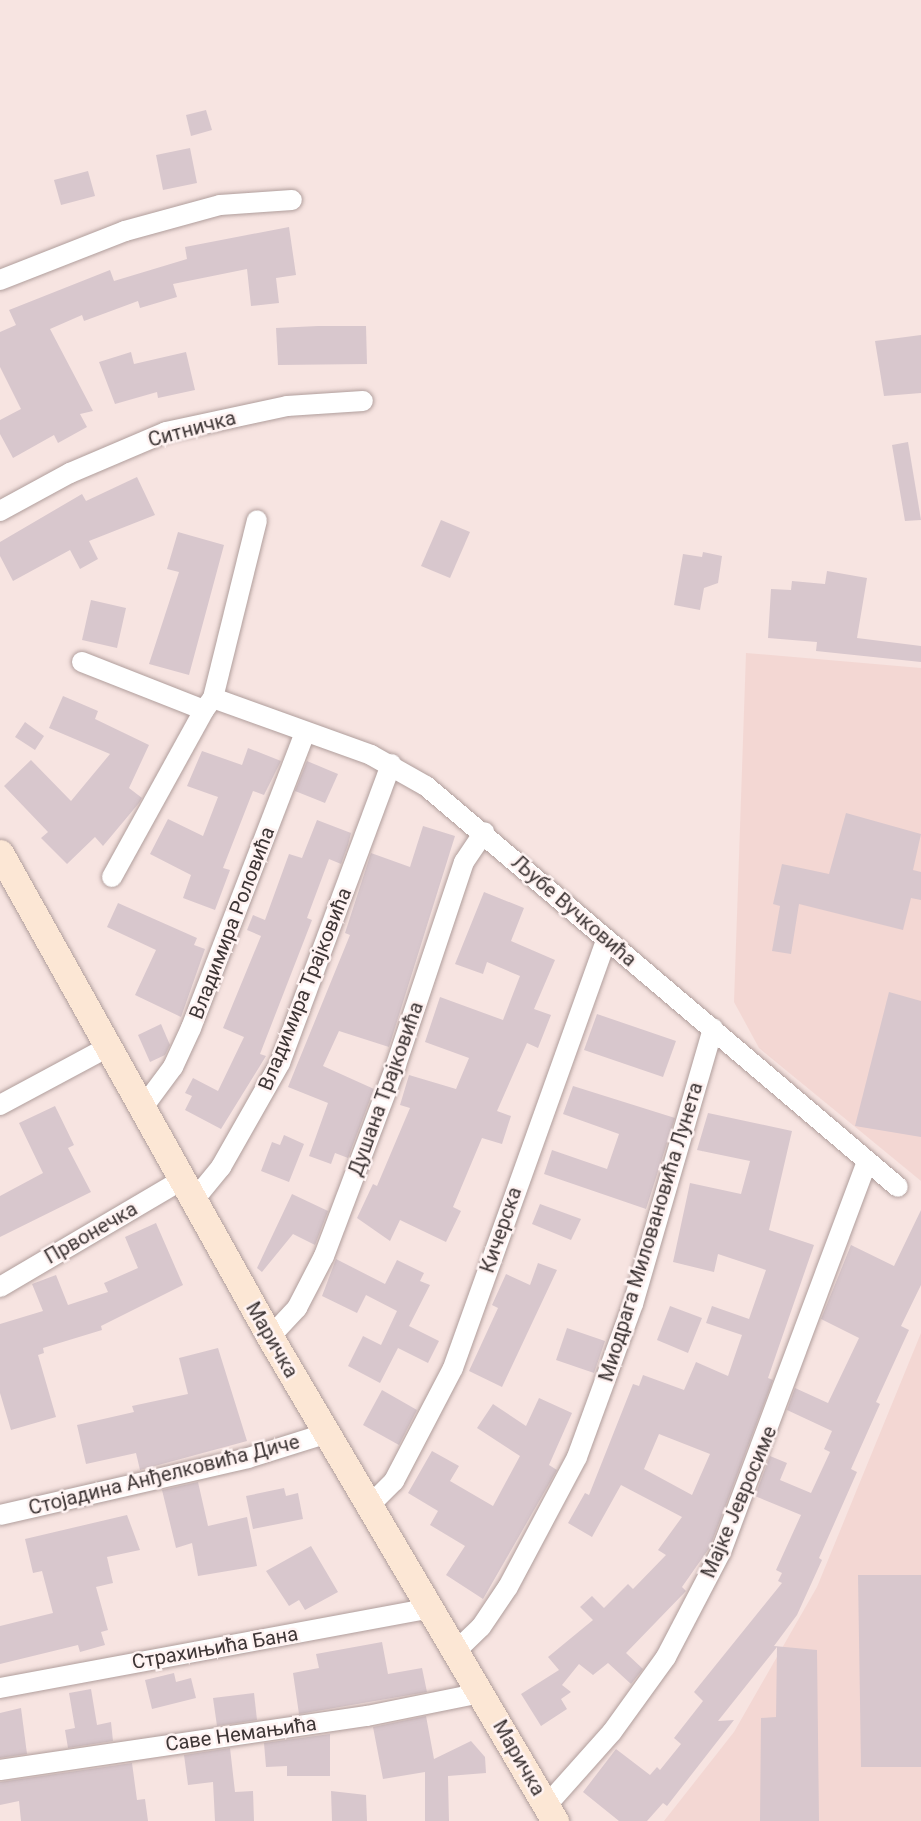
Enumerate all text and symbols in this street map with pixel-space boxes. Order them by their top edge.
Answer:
street label: Ситничка [146,406,238,452]
street label: Владимира Роловића [184,824,280,1022]
street label: Љубе Вучковића [507,850,641,972]
street label: Владимира Трајковића [253,884,357,1094]
street label: Душана Трајковића [343,998,429,1180]
street label: Миодрага Миловановића Лунета [594,1080,708,1384]
street label: Кичерска [475,1184,527,1276]
street label: Првонечка [40,1197,142,1269]
street label: Маричка [241,1298,303,1382]
street label: Мајке Јевросиме [696,1423,782,1581]
street label: Стојадина Анђелковића Диче [26,1430,302,1520]
street label: Страхињића Бана [130,1622,300,1674]
street label: Саве Немањића [164,1712,318,1756]
street label: Маричка [488,1716,550,1800]

